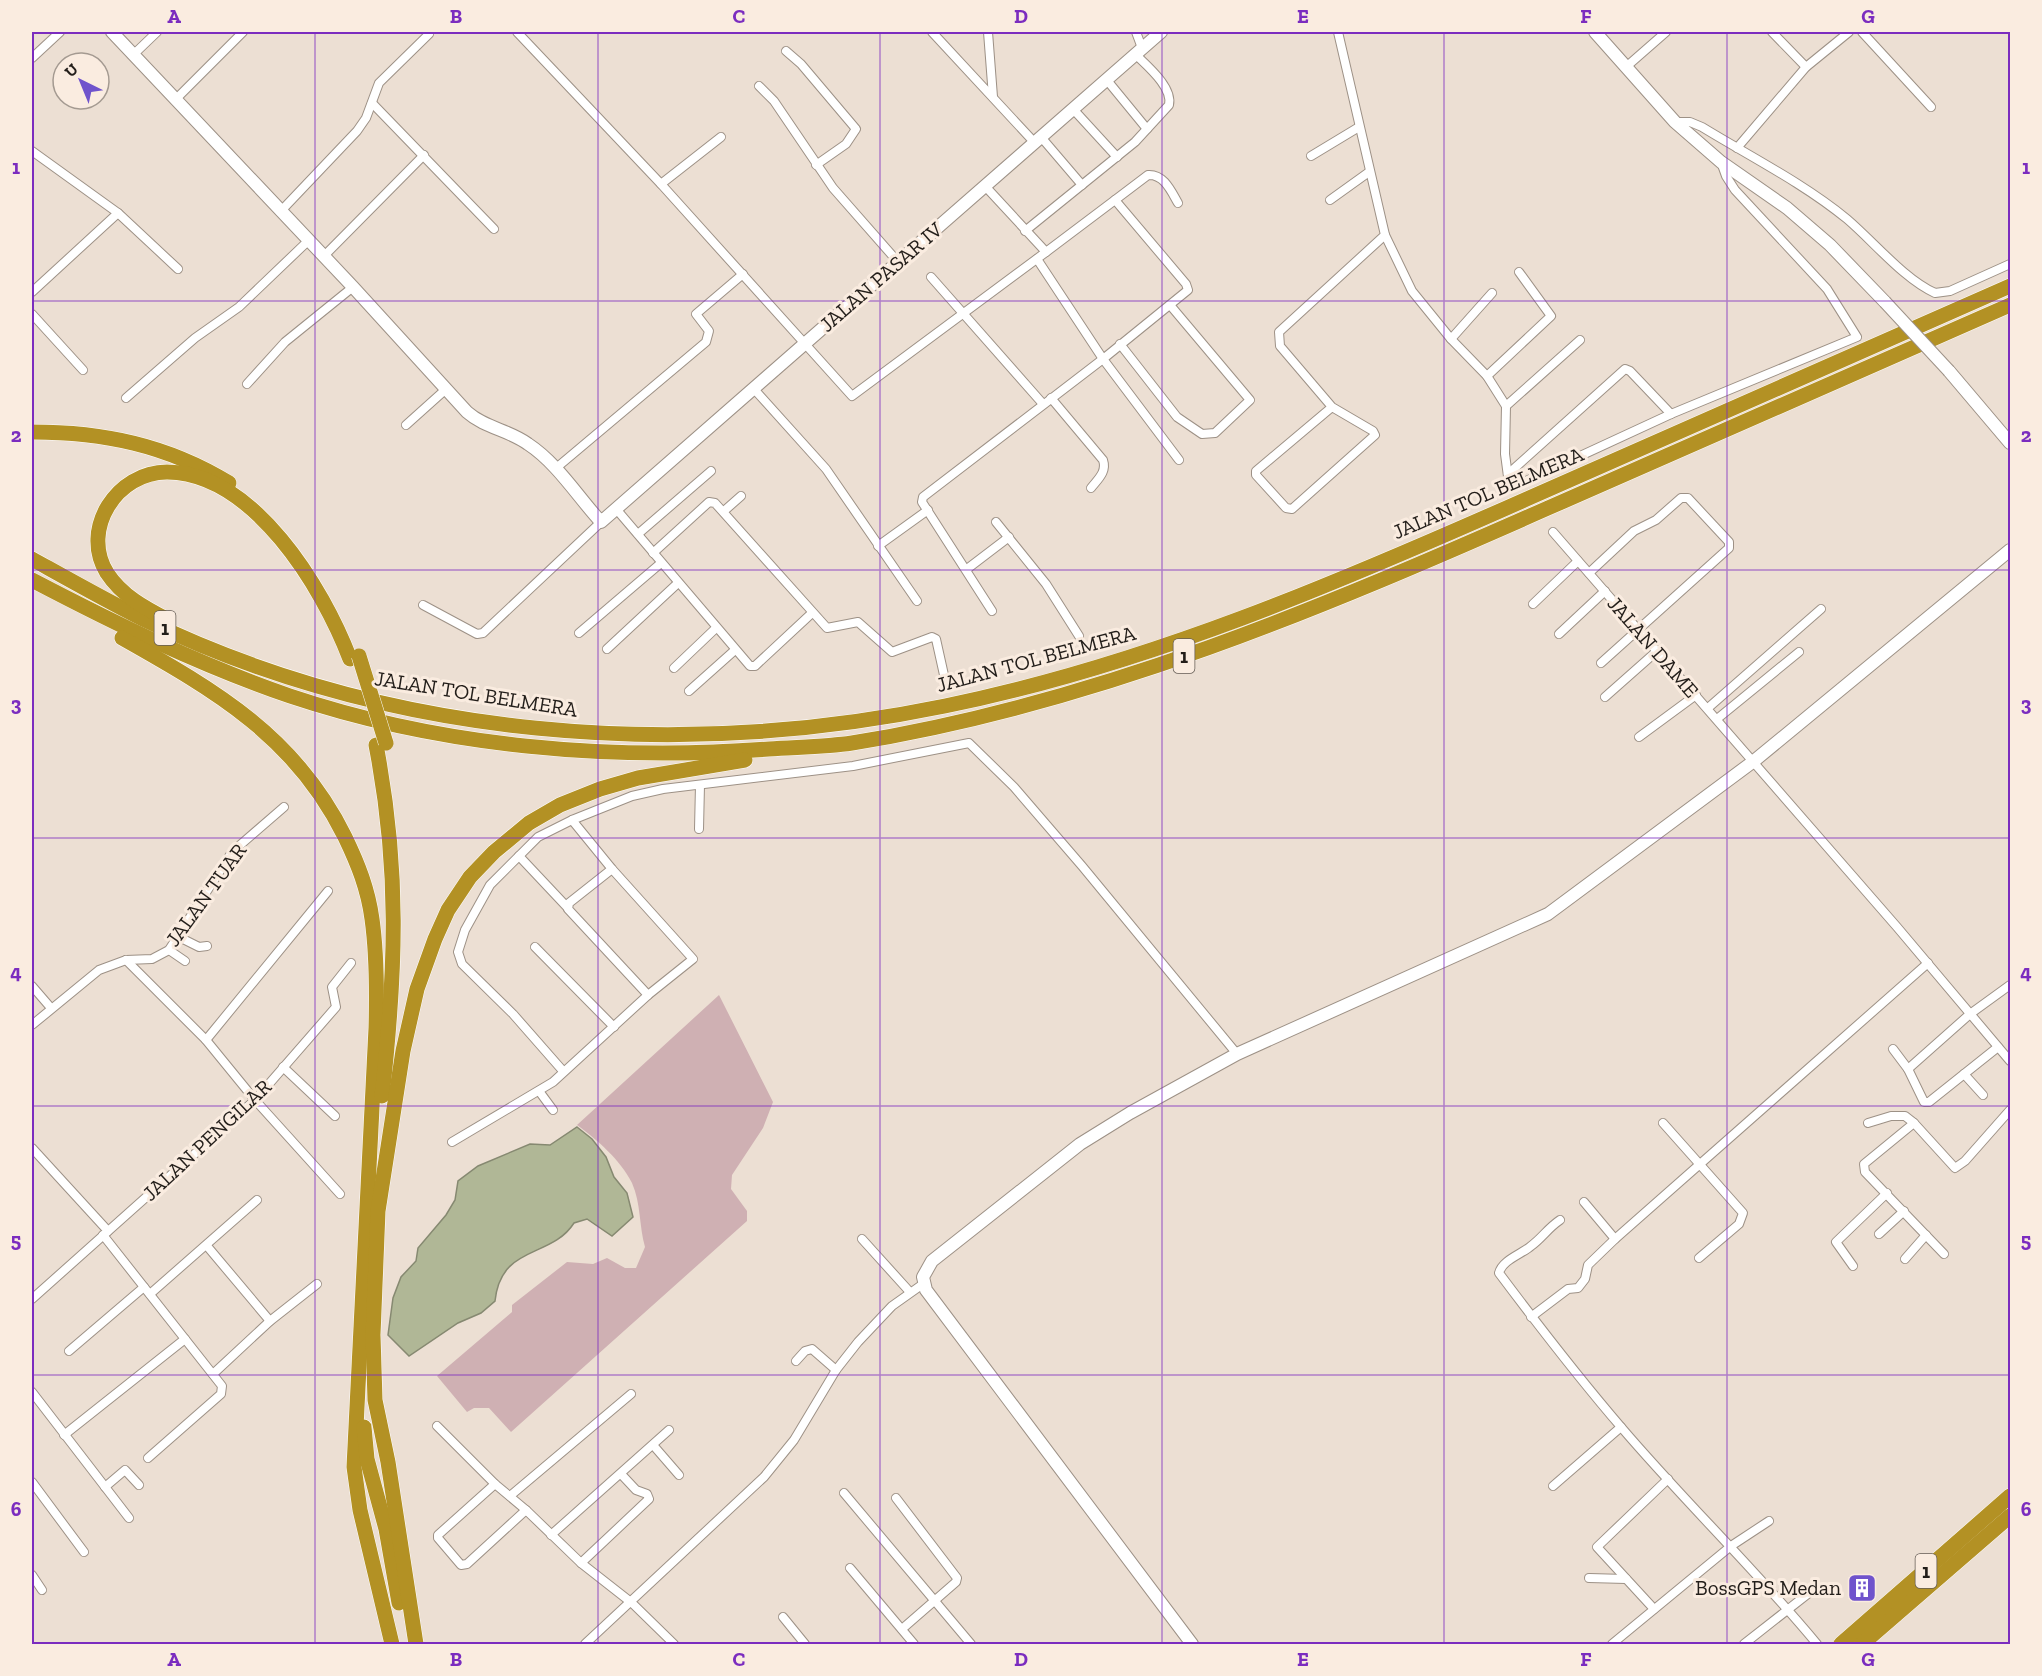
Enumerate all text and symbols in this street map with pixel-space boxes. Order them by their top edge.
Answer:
text: A [167,4,181,28]
text: B [450,4,462,28]
text: C [733,4,746,28]
text: D [1014,4,1028,28]
text: E [1297,4,1309,28]
text: F [1580,4,1592,28]
text: G [1861,4,1875,28]
north arrow [51,51,111,111]
text: U [60,59,82,81]
text: 1 [12,155,20,179]
text: 1 [2022,155,2030,179]
street label: JALAN PASAR IV [814,216,948,337]
text: 2 [11,423,22,447]
text: 2 [2021,423,2032,447]
street label: JALAN TOL BELMERA [1389,441,1587,544]
street label: JALAN DAME [1602,591,1704,703]
road number: 1 [154,611,176,645]
street label: JALAN TOL BELMERA [934,620,1138,697]
road number: 1 [1174,639,1194,673]
street label: JALAN TOL BELMERA [373,665,580,722]
text: 3 [11,692,22,716]
text: 3 [2021,692,2032,716]
street label: JALAN TUAR [160,838,251,951]
text: 4 [10,960,22,984]
text: 4 [2020,960,2032,984]
street label: JALAN PENGILAR [137,1074,276,1206]
text: 5 [11,1228,21,1252]
text: 5 [2021,1228,2031,1252]
text: 6 [11,1497,22,1521]
text: 6 [2021,1497,2032,1521]
road number: 1 [1916,1554,1936,1588]
building icon: BossGPS Medan [1846,1572,1878,1604]
place label: BossGPS Medan [1695,1575,1841,1600]
text: A [167,1647,181,1671]
text: B [450,1647,462,1671]
text: C [733,1647,746,1671]
text: D [1014,1647,1028,1671]
text: E [1297,1647,1309,1671]
text: F [1580,1647,1592,1671]
text: G [1861,1647,1875,1671]

